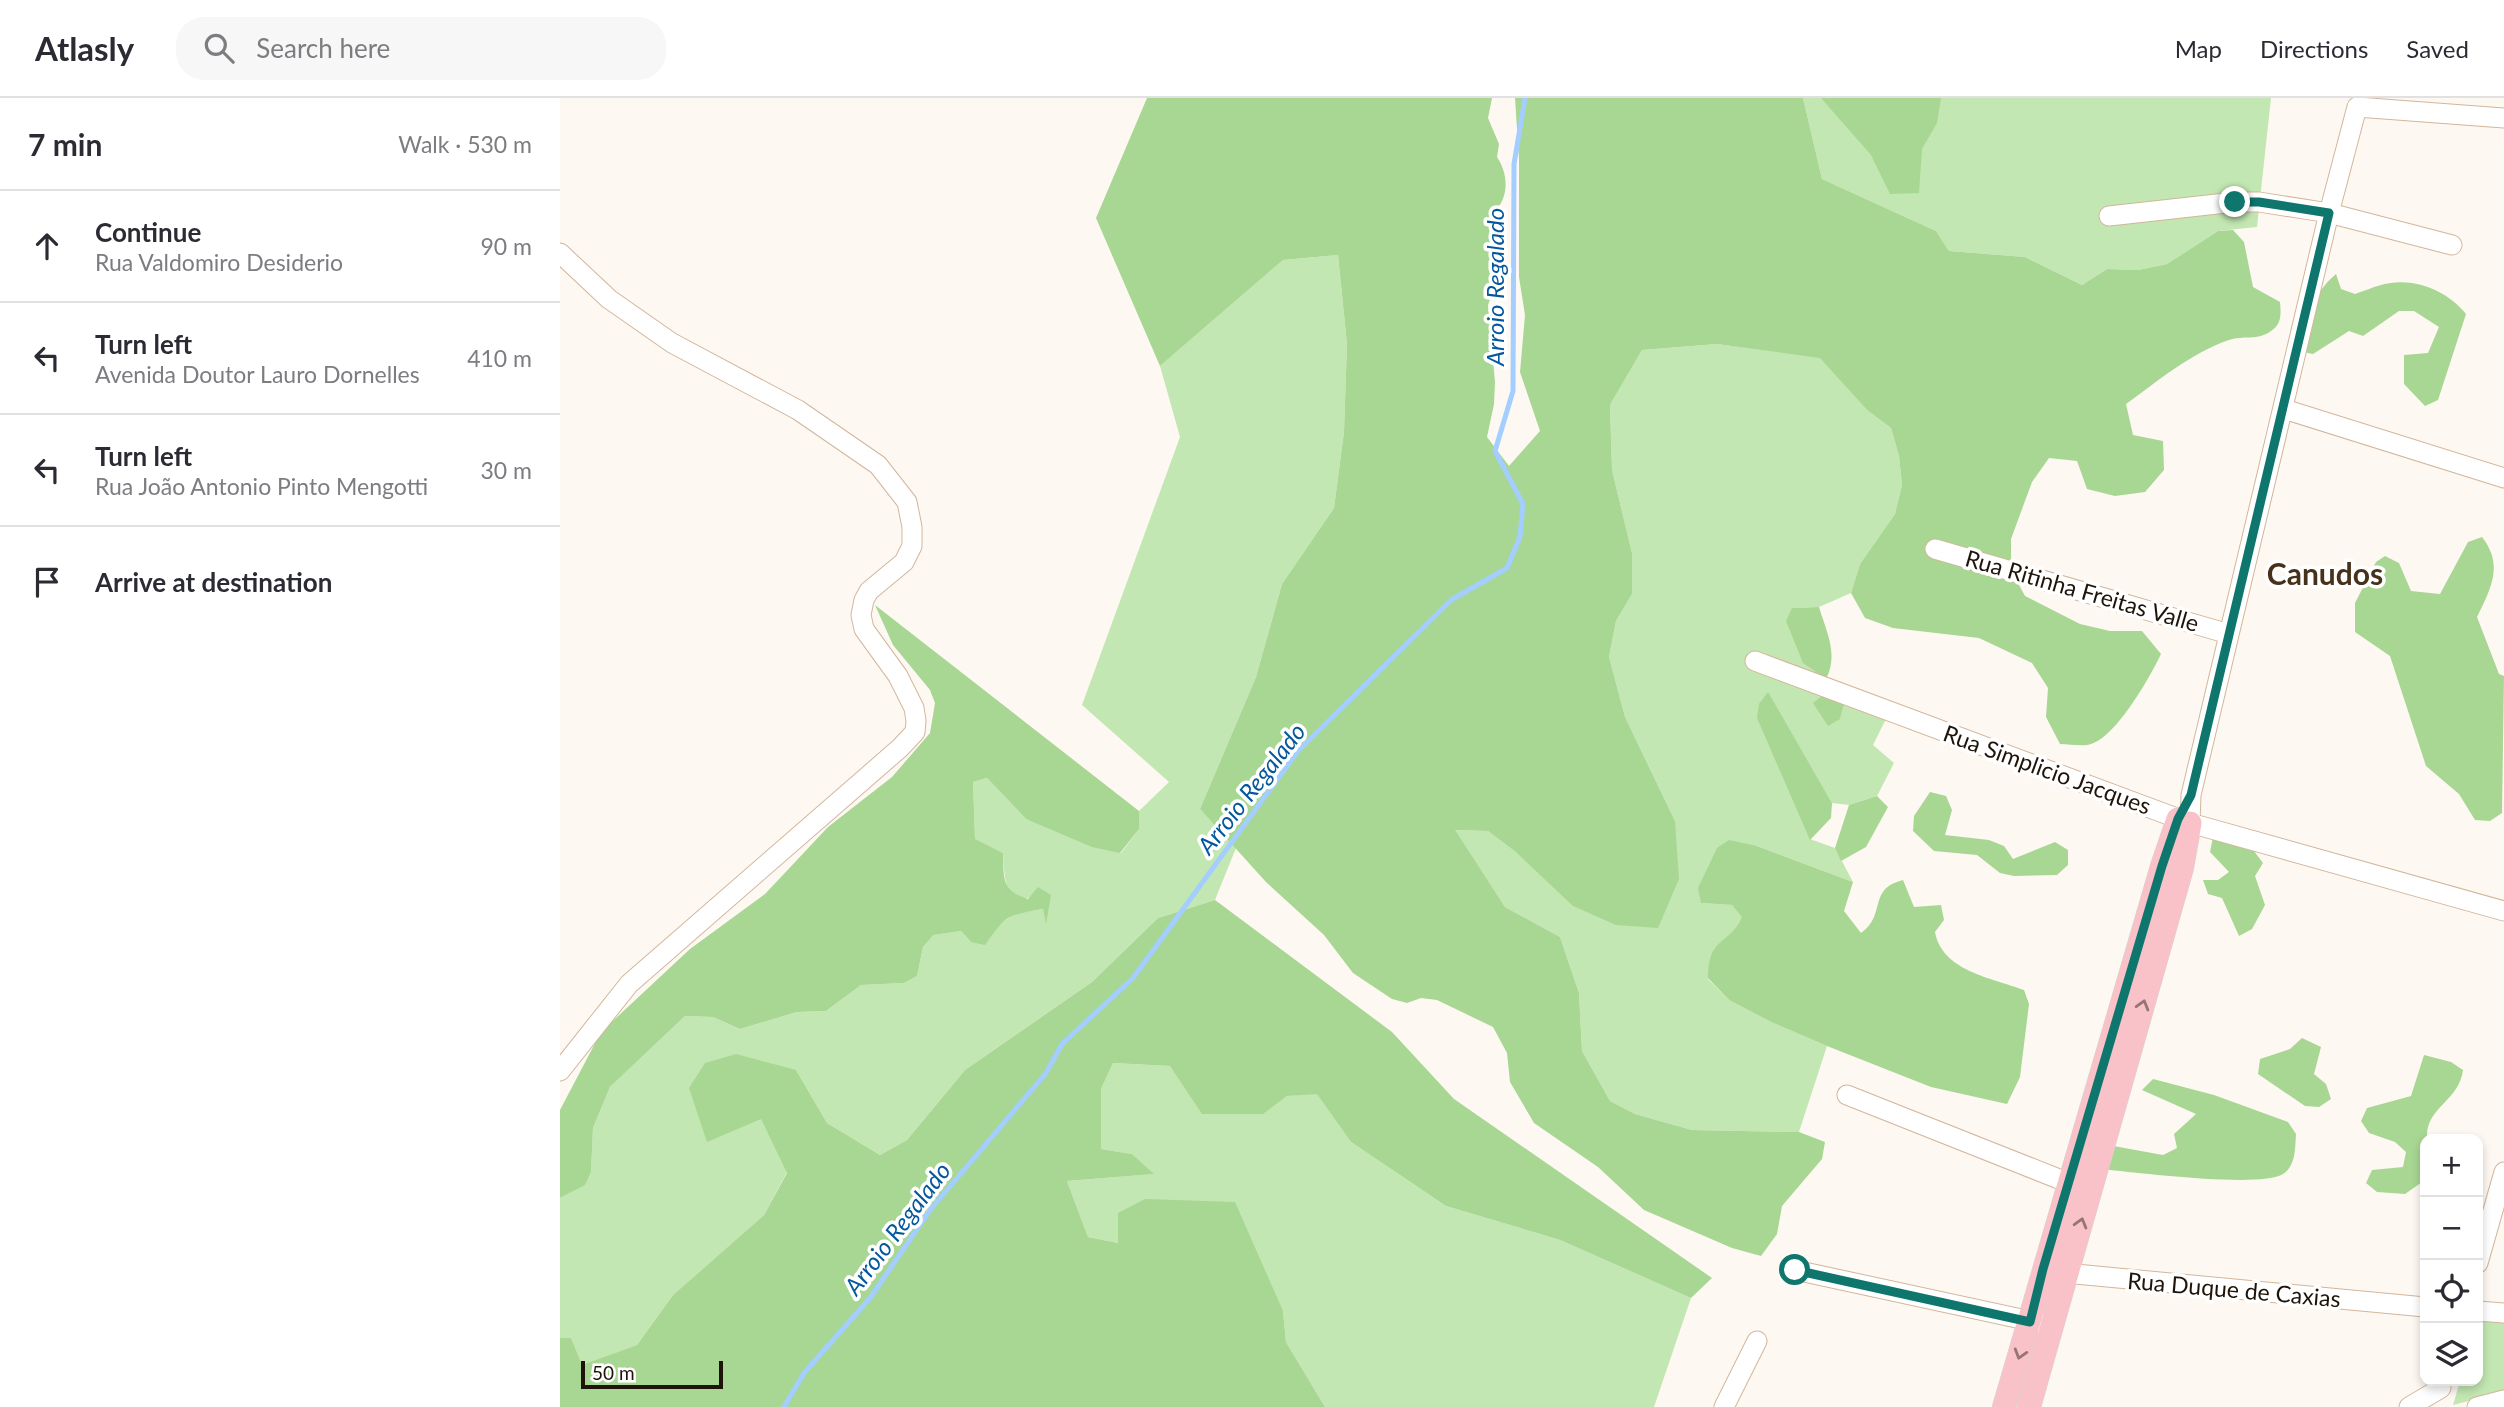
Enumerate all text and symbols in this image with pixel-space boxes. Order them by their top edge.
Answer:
search box [176,17,666,80]
text: Atlasly [35,28,134,68]
icon: search [200,29,238,67]
text: Search here [256,32,390,64]
text: Map [2175,34,2222,63]
text: Directions [2260,34,2368,63]
text: Saved [2406,34,2469,63]
text: 7 min [28,126,102,162]
text: Walk · 530 m [398,130,532,158]
route end [2219,186,2250,217]
water label: Arroio Regalado [1480,208,1509,367]
text: Continue [95,216,201,248]
icon: ahead [28,227,66,265]
text: 90 m [481,232,532,260]
text: Rua Valdomiro Desiderio [95,248,343,276]
text: Turn left [95,328,192,360]
icon: left [28,339,66,377]
text: 410 m [467,344,532,372]
text: Avenida Doutor Lauro Dornelles [95,360,420,388]
text: Turn left [95,440,192,472]
icon: left [28,451,66,489]
text: 30 m [481,456,532,484]
text: Rua João Antonio Pinto Mengotti [95,472,428,500]
street label: Rua Ritinha Freitas Valle [1962,543,2202,637]
district label: Canudos [2267,555,2383,591]
icon: arrive [28,563,66,601]
text: Arrive at destination [95,566,332,598]
water label: Arroio Regalado [1190,717,1311,860]
street label: Rua Simplicio Jacques [1940,718,2155,820]
one-way arrow [2135,999,2150,1011]
map controls [2420,1134,2483,1386]
button: + [2420,1134,2483,1197]
water label: Arroio Regalado [837,1156,956,1301]
button: − [2420,1197,2483,1260]
one-way arrow [2072,1218,2087,1230]
route start [1779,1254,1810,1285]
button: locate [2420,1260,2483,1323]
street label: Rua Duque de Caxias [2126,1266,2342,1312]
button: layers [2420,1323,2483,1386]
one-way arrow [2014,1348,2029,1360]
scale bar [581,1358,723,1390]
text: 50 m [592,1361,635,1384]

